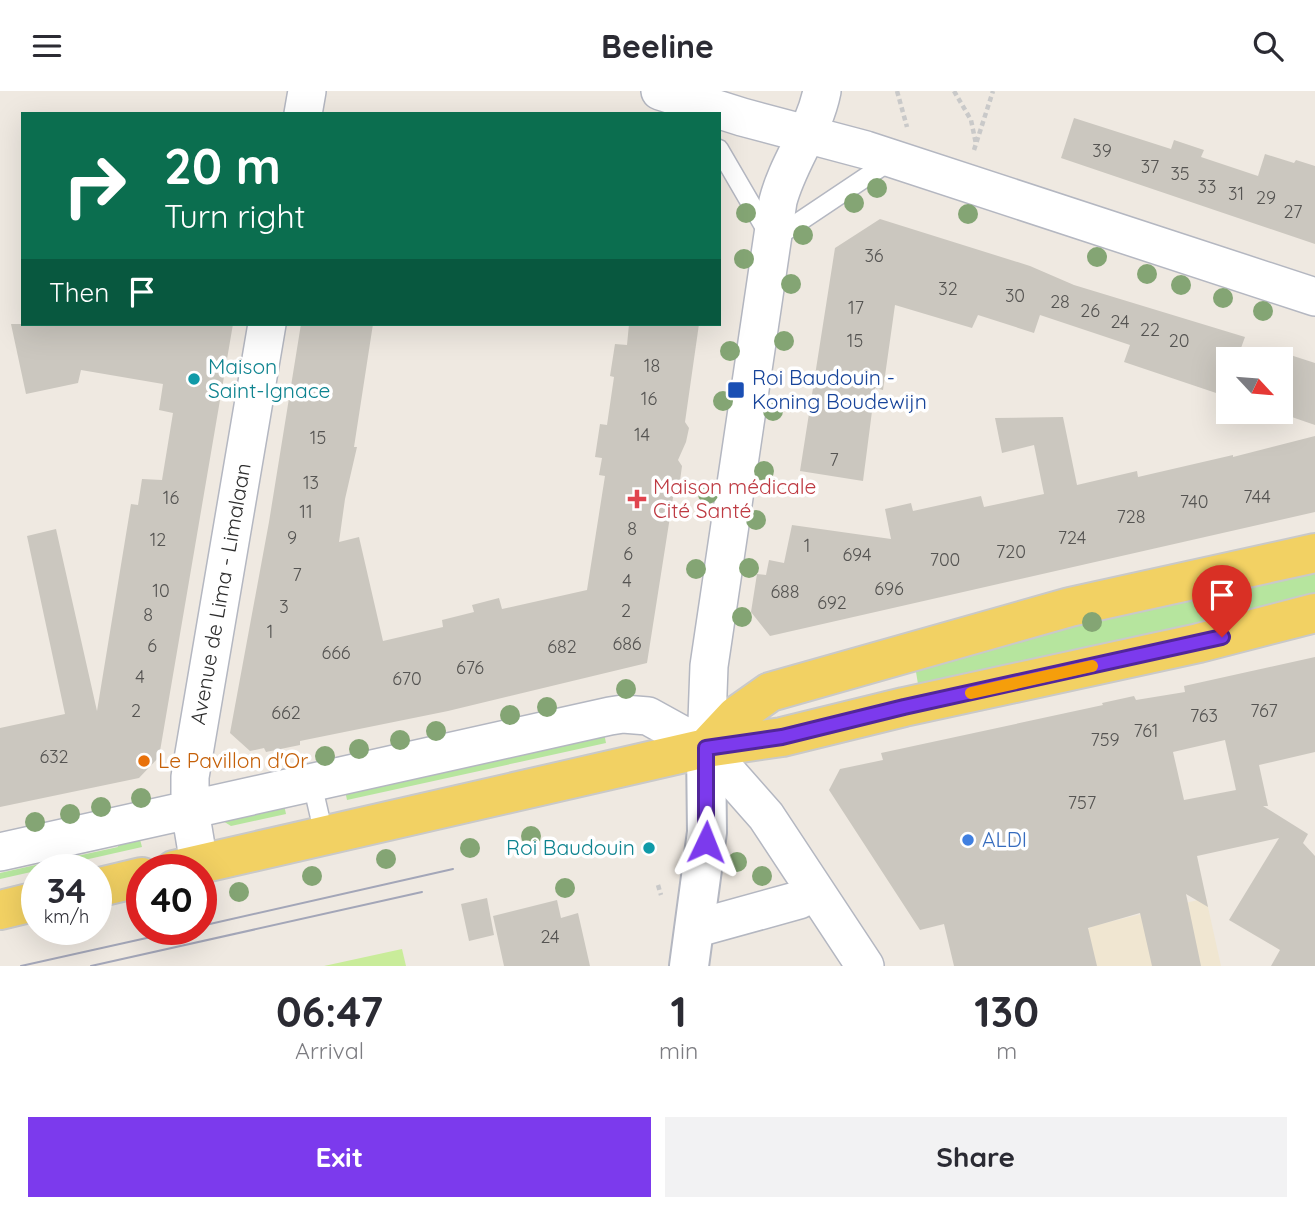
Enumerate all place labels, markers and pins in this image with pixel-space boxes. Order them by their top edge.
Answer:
place label: Maison Saint-Ignace [208,353,330,403]
place label: Roi Baudouin - Koning Boudewijn [752,364,927,414]
marker: Maison Saint-Ignace [186,371,202,387]
marker: Roi Baudouin - Koning Boudewijn [726,380,746,400]
place label: Maison médicale Cité Santé [653,473,816,523]
marker: Maison médicale Cité Santé [627,489,647,509]
pin [1192,565,1252,637]
place label: Le Pavillon d'Or [158,747,308,773]
marker: Le Pavillon d'Or [136,753,152,769]
place label: ALDI [982,826,1027,852]
marker: ALDI [960,832,976,848]
place label: Roi Baudouin [506,834,635,860]
marker: Roi Baudouin [641,840,657,856]

